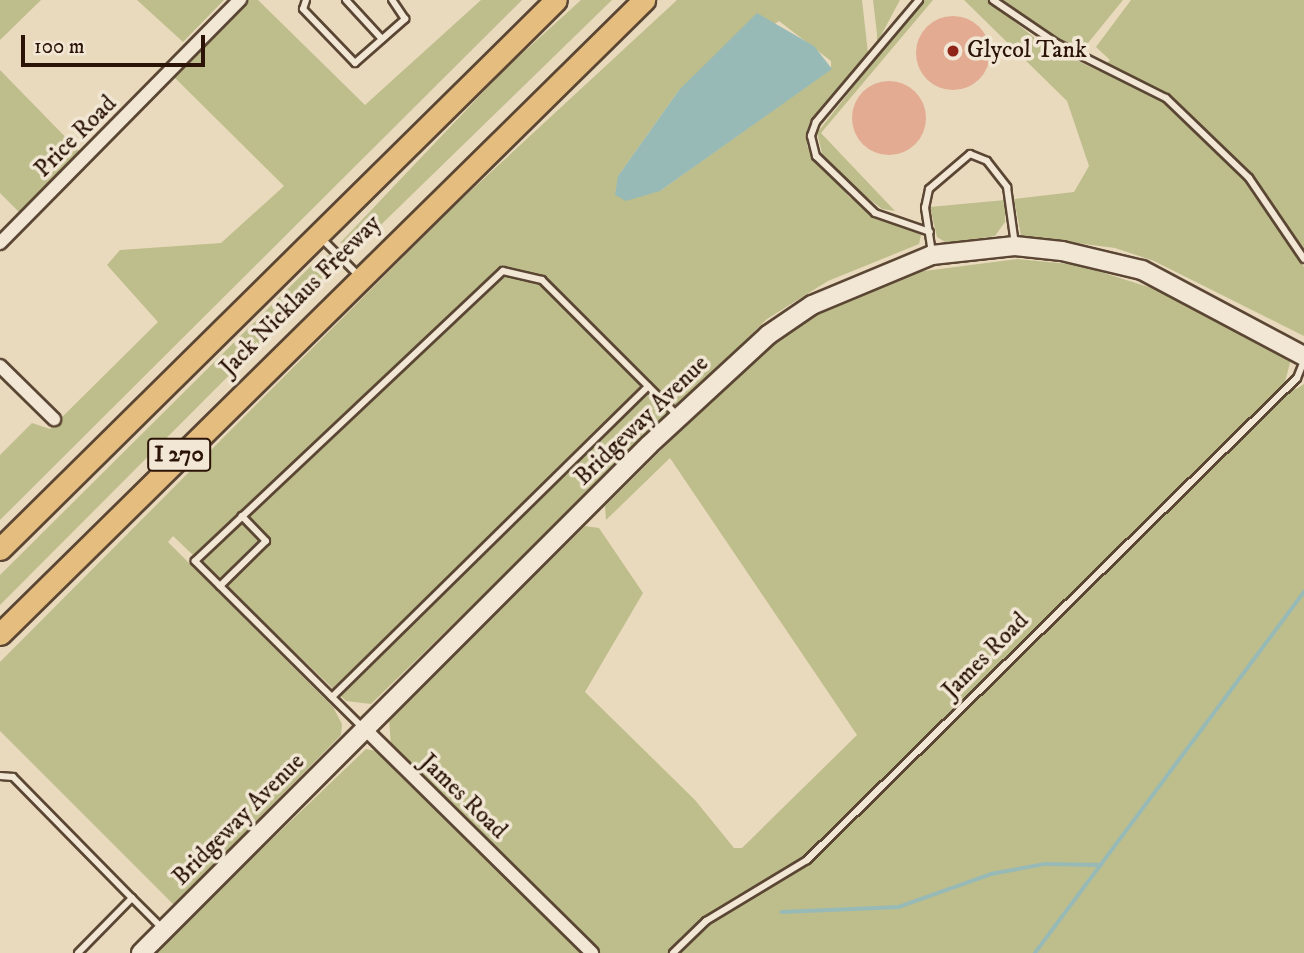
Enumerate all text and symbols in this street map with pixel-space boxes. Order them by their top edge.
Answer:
scale bar [24,21,208,65]
text: 100 m [34,34,85,60]
place label: Glycol Tank [967,37,1087,65]
marker: Glycol Tank [945,43,961,59]
street label: Price Road [29,90,123,184]
street label: Jack Nicklaus Freeway [215,210,387,382]
street label: Bridgeway Avenue [569,350,715,492]
road number: I 270 [146,436,212,475]
street label: James Road [937,607,1035,705]
street label: Bridgeway Avenue [167,748,311,892]
street label: James Road [413,748,513,846]

